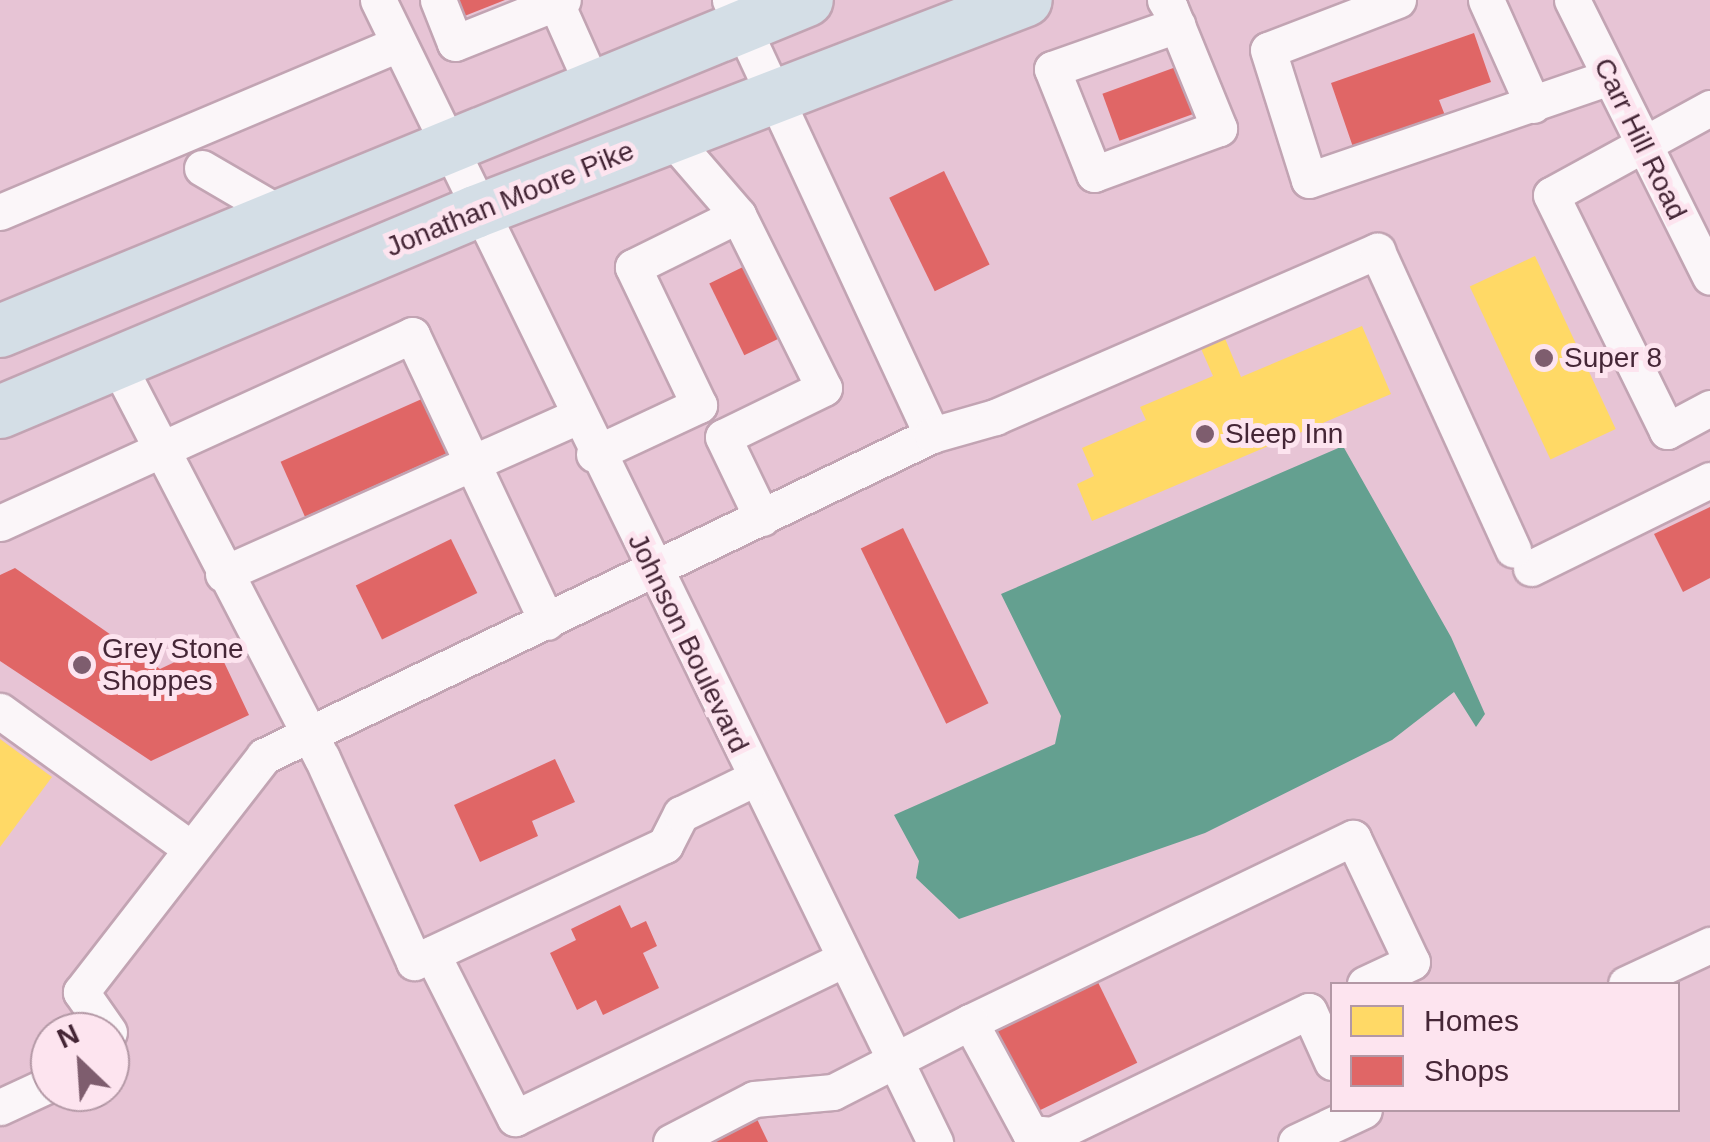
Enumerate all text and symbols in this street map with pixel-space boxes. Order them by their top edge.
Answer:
street label: Carr Hill Road [1586,53,1694,225]
street label: Jonathan Moore Pike [381,134,639,264]
place label: Super 8 [1564,341,1662,375]
marker: Super 8 [1533,347,1555,369]
place label: Sleep Inn [1225,417,1343,451]
marker: Sleep Inn [1194,423,1216,445]
street label: Johnson Boulevard [620,528,756,758]
place label: Grey Stone Shoppes [102,632,244,698]
marker: Grey Stone Shoppes [71,654,93,676]
legend [1330,982,1680,1112]
text: Homes [1424,1004,1519,1037]
north arrow [30,1012,130,1112]
text: N [52,1018,84,1054]
text: Shops [1424,1054,1509,1087]

